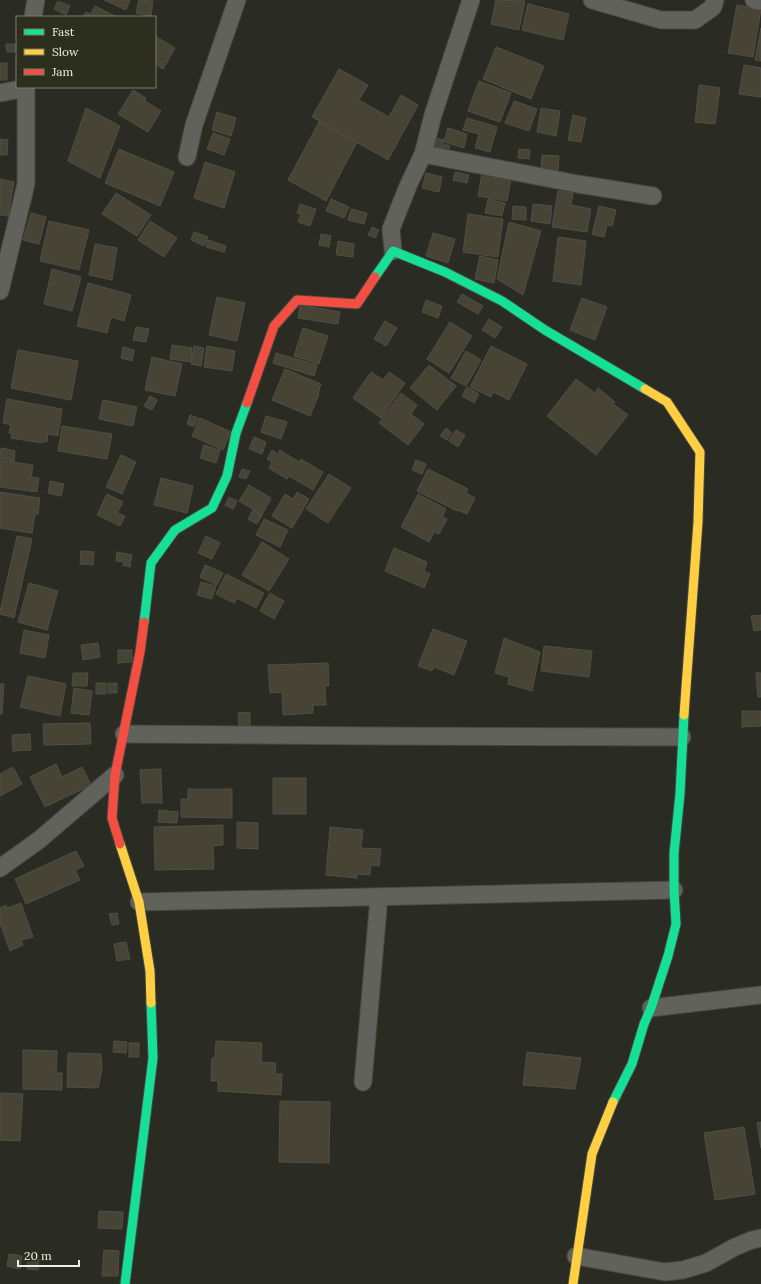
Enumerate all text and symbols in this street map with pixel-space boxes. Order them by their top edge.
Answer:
legend [16,16,156,88]
text: Fast [52,24,75,39]
text: Slow [52,44,79,59]
text: Jam [51,64,73,79]
scale bar [18,1242,79,1268]
text: 20 m [24,1248,52,1263]

